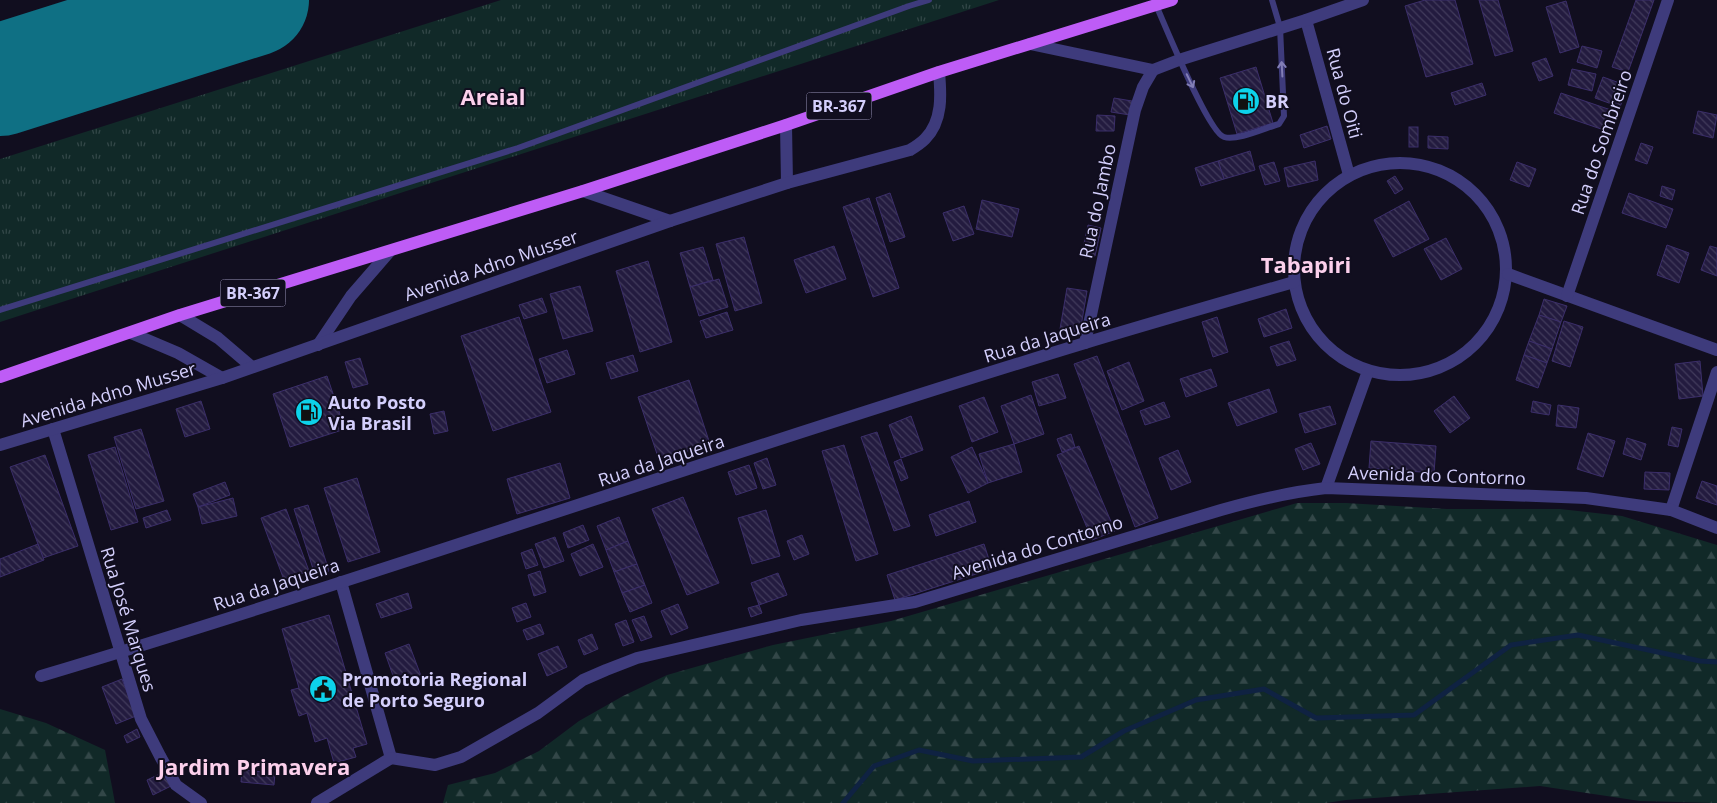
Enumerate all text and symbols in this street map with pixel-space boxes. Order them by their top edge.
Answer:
street label: Rua do Oiti [1321,45,1369,141]
one-way arrow [1278,62,1287,78]
street label: Rua do Sombreiro [1565,66,1637,218]
one-way arrow [1186,73,1195,88]
district label: Areial [461,81,525,111]
fuel station icon: BR [1231,86,1261,116]
place label: BR [1265,89,1289,113]
road number: BR-367 [806,92,872,120]
street label: Rua do Jambo [1073,141,1121,261]
street label: Avenida Adno Musser [401,224,582,306]
district label: Tabapiri [1261,249,1351,279]
road number: BR-367 [220,280,286,306]
street label: Rua da Jaqueira [981,306,1113,368]
street label: Avenida Adno Musser [17,356,199,432]
place label: Auto Posto Via Brasil [328,390,426,435]
fuel station icon: Auto Posto Via Brasil [294,397,324,427]
street label: Rua da Jaqueira [595,428,727,492]
street label: Avenida do Contorno [1348,460,1526,490]
street label: Avenida do Contorno [948,510,1126,584]
street label: Rua José Marques [96,544,162,694]
street label: Rua da Jaqueira [210,552,342,616]
place label: Promotoria Regional de Porto Seguro [342,667,527,712]
public building icon: Promotoria Regional de Porto Seguro [308,674,338,704]
district label: Jardim Primavera [156,751,350,781]

